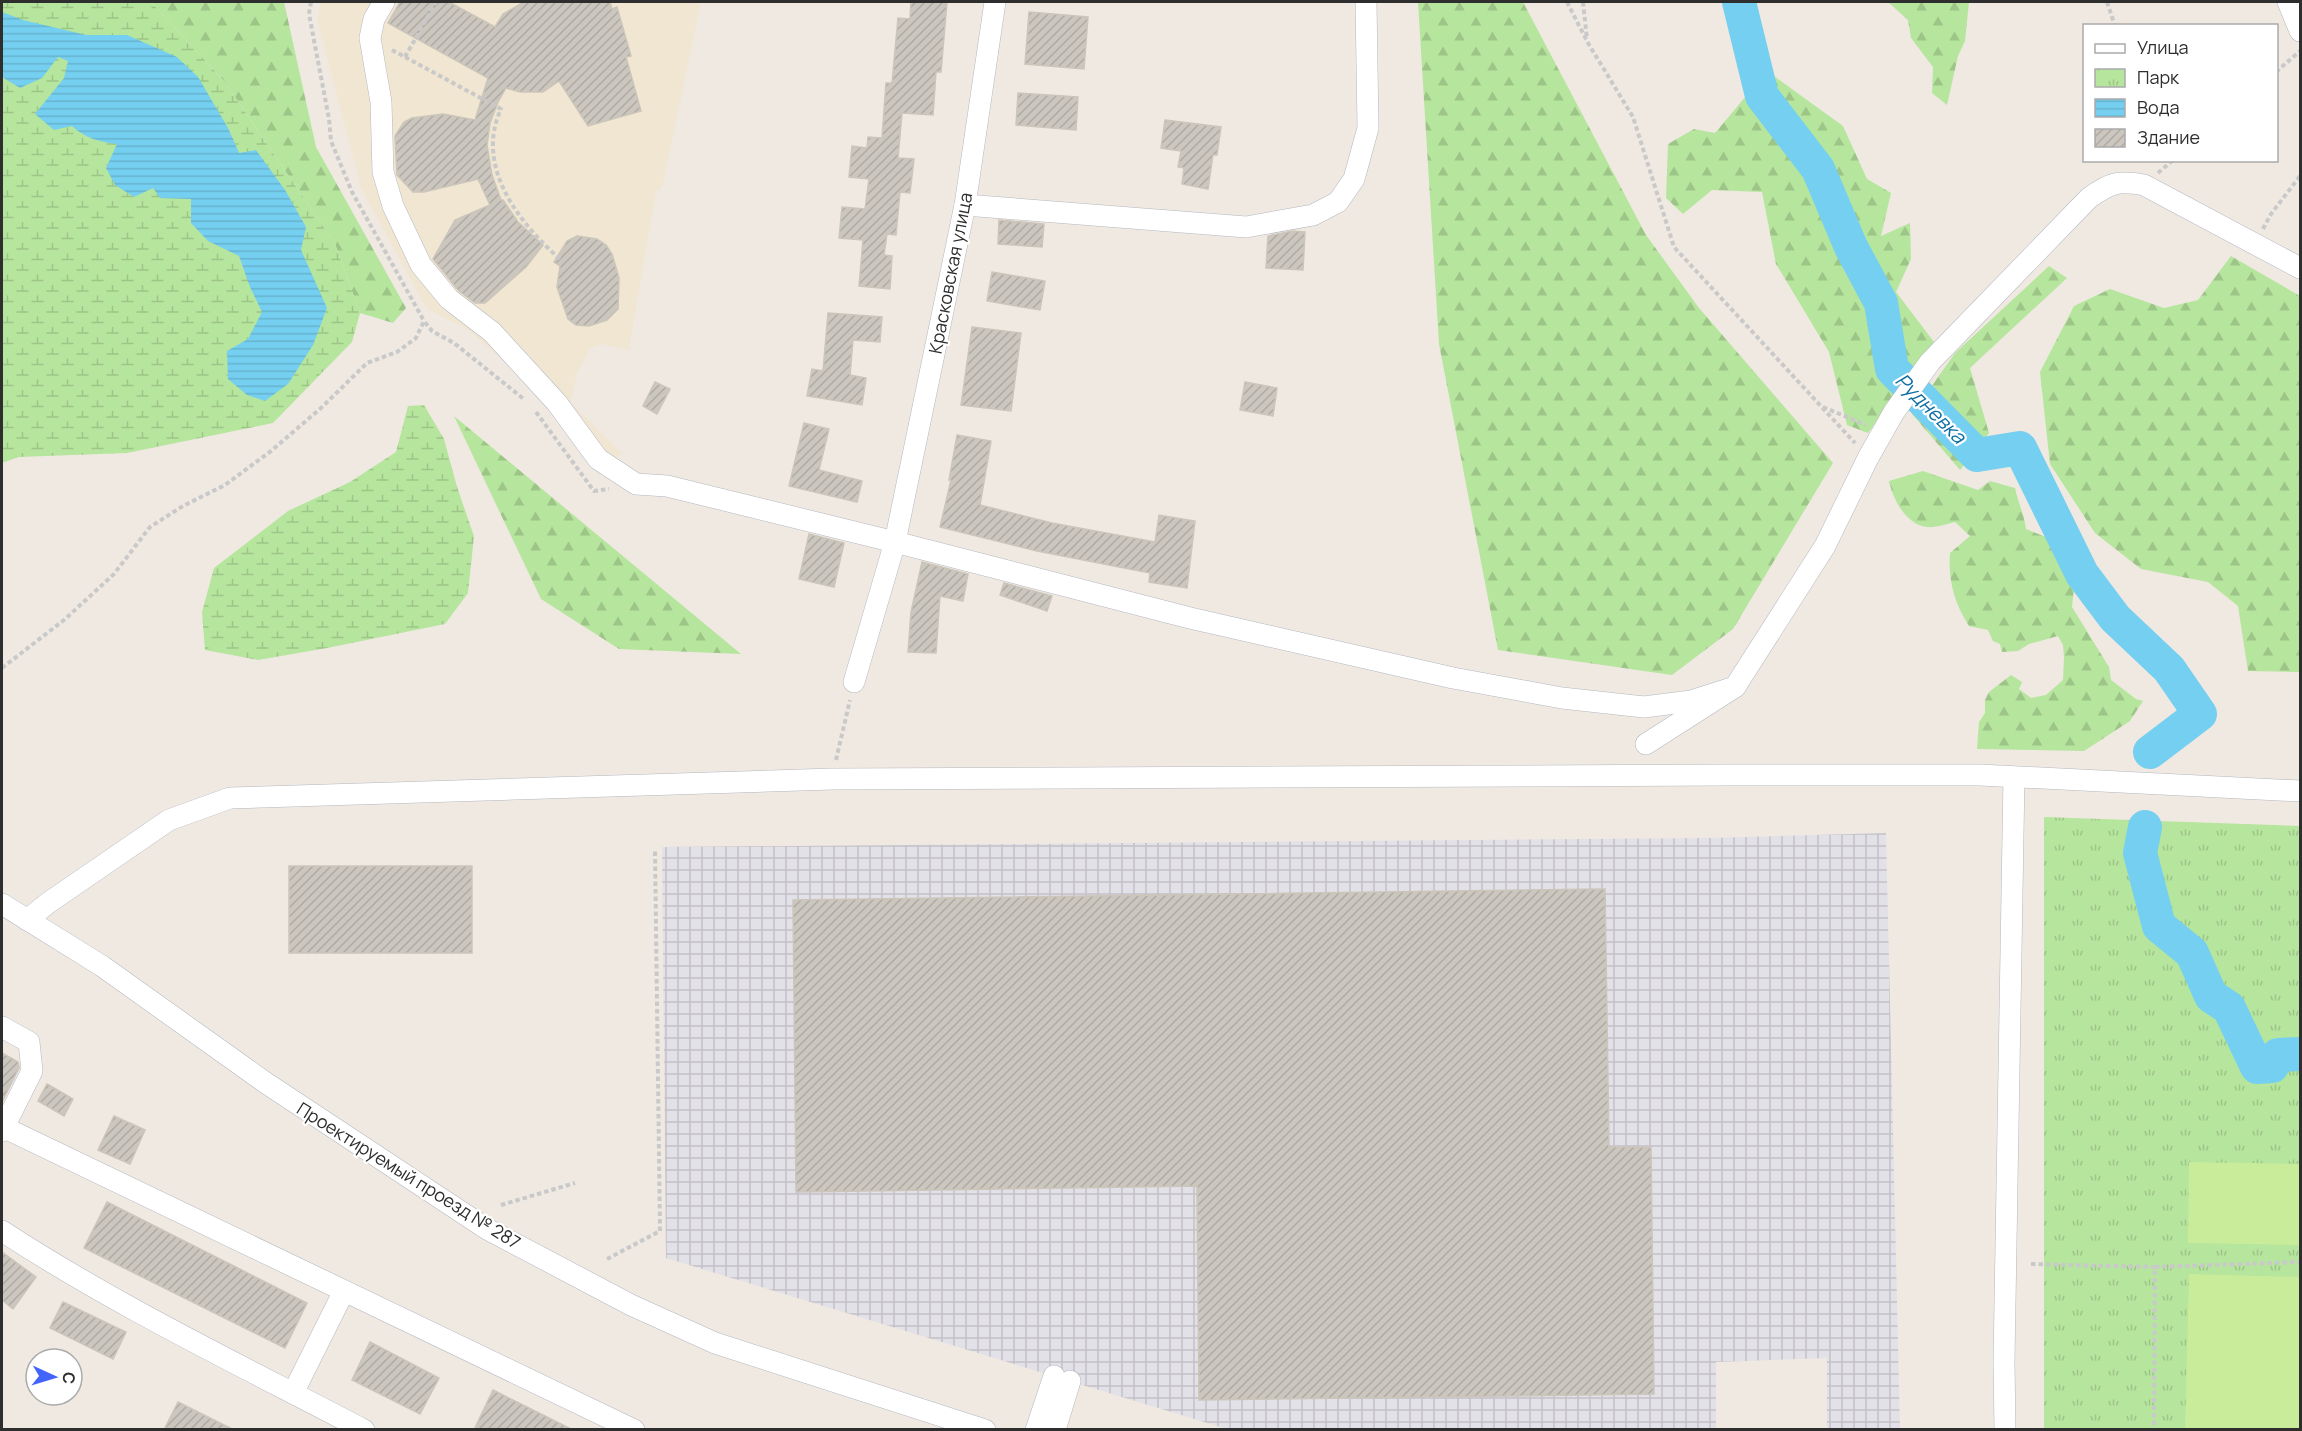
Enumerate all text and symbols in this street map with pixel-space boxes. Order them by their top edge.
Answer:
legend [2083,24,2278,162]
text: Улица [2137,35,2189,59]
text: Парк [2137,65,2180,89]
text: Вода [2137,95,2179,119]
text: Здание [2137,125,2200,149]
street label: Красковская улица [923,190,977,356]
water label: Рудневка [1890,367,1973,450]
street label: Проектируемый проезд № 287 [293,1096,525,1254]
north arrow [24,1347,84,1407]
text: С [58,1371,80,1385]

